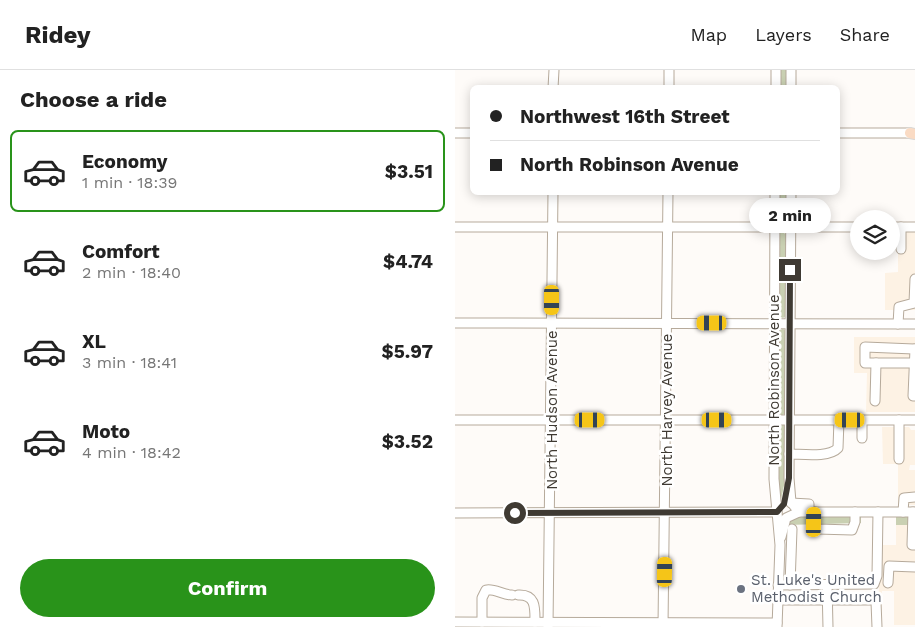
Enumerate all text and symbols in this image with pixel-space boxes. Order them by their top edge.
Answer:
text: Ridey [25,21,91,49]
text: Map [690,24,727,45]
text: Layers [755,24,812,45]
text: Share [840,24,890,45]
text: Choose a ride [20,87,167,112]
text: Northwest 16th Street [520,105,730,128]
icon: car [22,149,67,194]
text: Economy [82,150,167,173]
text: North Robinson Avenue [520,153,739,176]
text: $3.51 [385,160,433,183]
text: 1 min · 18:39 [82,173,177,192]
callout: 2 min [749,198,831,232]
text: 2 min [768,206,812,225]
map controls [850,210,900,260]
button: layers [850,210,900,260]
icon: car [22,239,67,284]
text: Comfort [82,240,160,263]
text: $4.74 [383,250,433,273]
route end [779,259,801,281]
text: 2 min · 18:40 [82,263,181,282]
car [544,285,559,315]
street label: North Robinson Avenue [765,294,783,466]
car [697,316,727,331]
icon: car [22,329,67,374]
text: XL [82,330,106,353]
street label: North Hudson Avenue [543,330,561,490]
street label: North Harvey Avenue [658,334,676,486]
text: $5.97 [381,340,433,363]
text: 3 min · 18:41 [82,353,177,372]
car [575,413,605,428]
car [702,413,732,428]
car [835,413,865,428]
icon: car [22,419,67,464]
text: Moto [82,420,130,443]
text: $3.52 [382,430,433,453]
text: 4 min · 18:42 [82,443,181,462]
route start [504,502,526,524]
car [806,507,821,537]
car [657,557,672,587]
button: Confirm [20,559,435,617]
place label: St. Luke's United Methodist Church [751,571,882,606]
marker: St. Luke's United Methodist Church [735,583,747,595]

